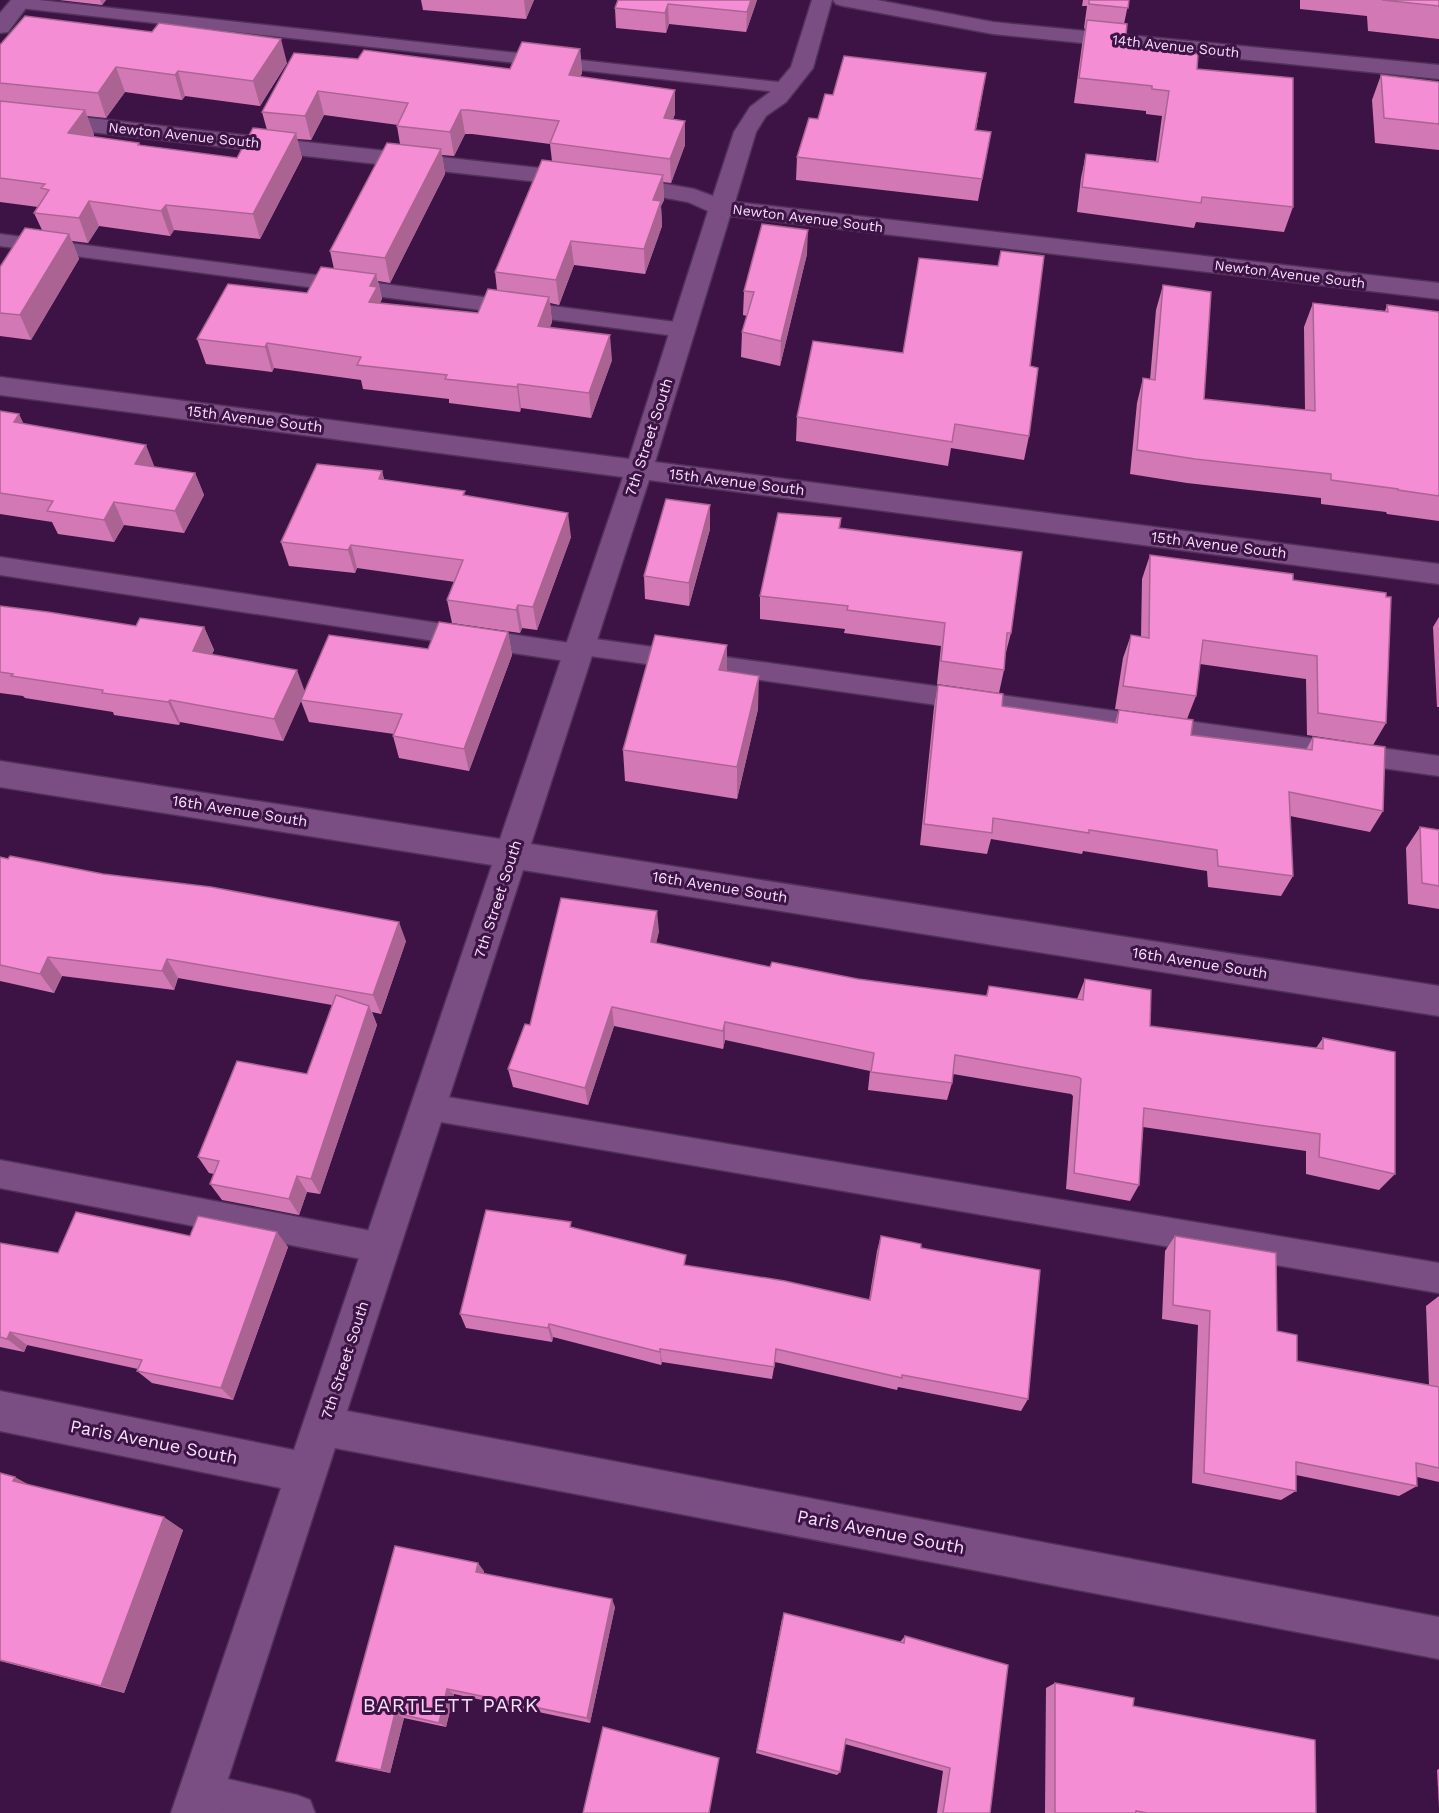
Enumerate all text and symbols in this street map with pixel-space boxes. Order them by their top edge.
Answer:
street label: 14th Avenue South [1112,31,1240,61]
street label: Newton Avenue South [108,119,260,151]
street label: Newton Avenue South [732,201,884,235]
street label: Newton Avenue South [1214,257,1366,291]
street label: 7th Street South [621,376,677,498]
street label: 15th Avenue South [186,402,324,436]
street label: 15th Avenue South [668,465,806,499]
street label: 15th Avenue South [1150,528,1288,562]
street label: 16th Avenue South [171,791,309,831]
street label: 7th Street South [470,838,526,960]
street label: 16th Avenue South [651,867,789,907]
street label: 16th Avenue South [1131,943,1269,983]
street label: 7th Street South [317,1299,373,1421]
street label: Paris Avenue South [69,1415,240,1468]
street label: Paris Avenue South [796,1505,967,1558]
district label: BARTLETT PARK [363,1693,539,1717]

